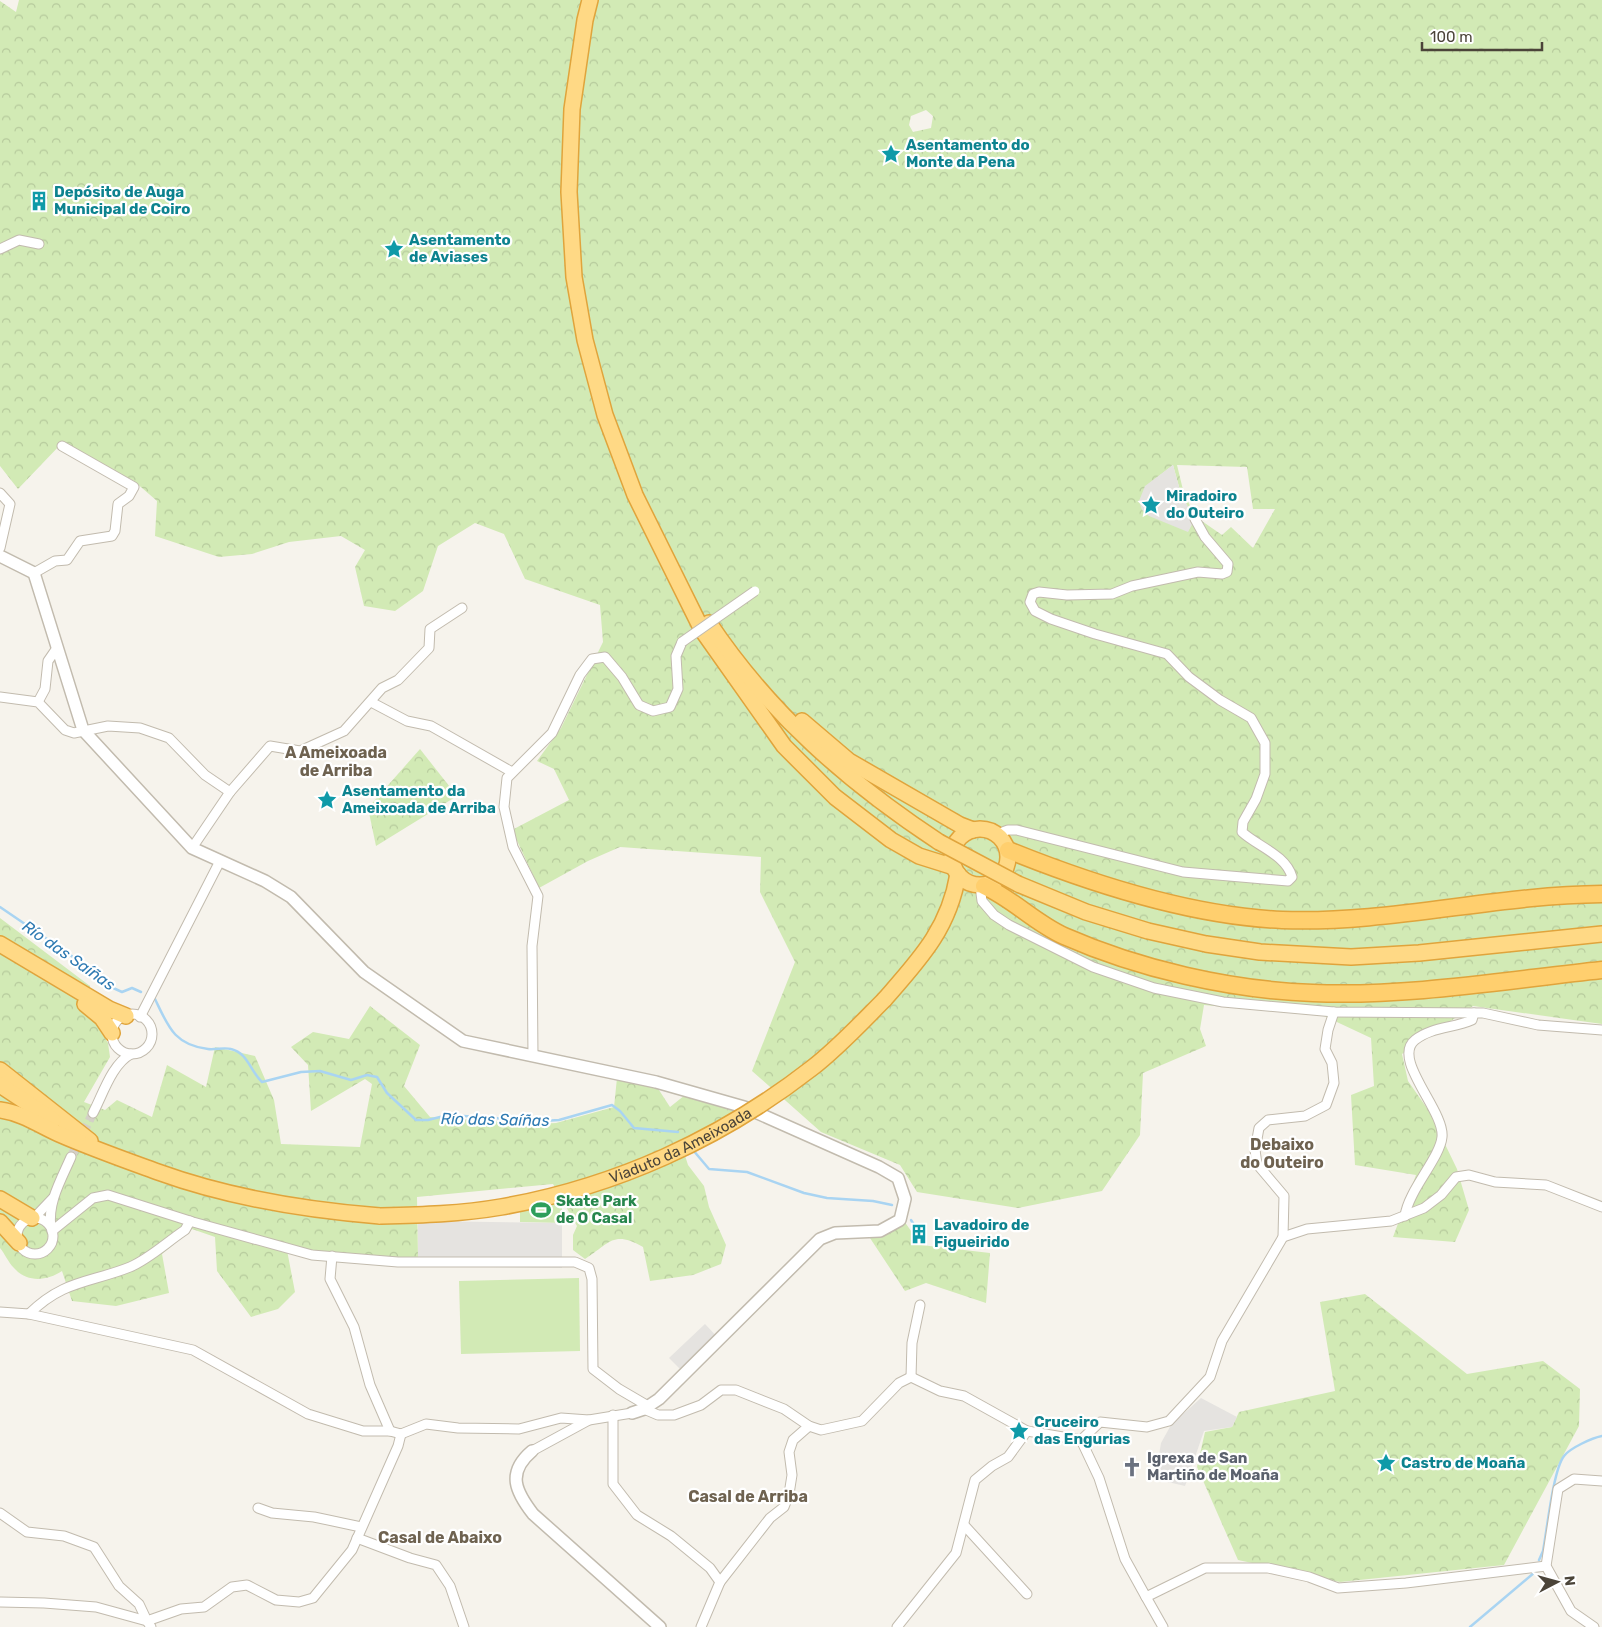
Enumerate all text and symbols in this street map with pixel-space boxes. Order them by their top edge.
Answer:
scale bar [1422,20,1542,52]
text: 100 m [1430,28,1472,46]
place label: Asentamento do Monte da Pena [906,136,1030,171]
place icon: Asentamento do Monte da Pena [880,143,902,165]
place label: Depósito de Auga Municipal de Coiro [54,183,190,218]
building icon: Depósito de Auga Municipal de Coiro [28,190,50,212]
place label: Asentamento de Aviases [409,231,511,266]
place icon: Asentamento de Aviases [383,238,405,260]
place label: Miradoiro do Outeiro [1166,487,1244,522]
place icon: Miradoiro do Outeiro [1140,494,1162,516]
district label: A Ameixoada de Arriba [285,743,387,780]
place label: Asentamento da Ameixoada de Arriba [342,782,496,817]
place icon: Asentamento da Ameixoada de Arriba [316,789,338,811]
water label: Río das Saíñas [19,916,119,994]
street label: Viaduto da Ameixoada [607,1104,755,1187]
water label: Río das Saíñas [440,1109,550,1130]
district label: Debaixo do Outeiro [1240,1135,1324,1172]
place label: Skate Park de O Casal [556,1192,637,1227]
sports icon: Skate Park de O Casal [530,1199,552,1221]
place label: Lavadoiro de Figueirido [934,1216,1030,1251]
building icon: Lavadoiro de Figueirido [908,1223,930,1245]
place label: Cruceiro das Engurias [1034,1413,1130,1448]
place icon: Cruceiro das Engurias [1008,1420,1030,1442]
place label: Igrexa de San Martiño de Moaña [1147,1449,1279,1484]
place icon: Castro de Moaña [1375,1452,1397,1474]
place label: Castro de Moaña [1401,1454,1525,1472]
church icon: Igrexa de San Martiño de Moaña [1121,1456,1143,1478]
district label: Casal de Arriba [688,1487,808,1506]
district label: Casal de Abaixo [378,1528,502,1547]
north arrow [1532,1557,1582,1607]
text: N [1560,1575,1578,1587]

